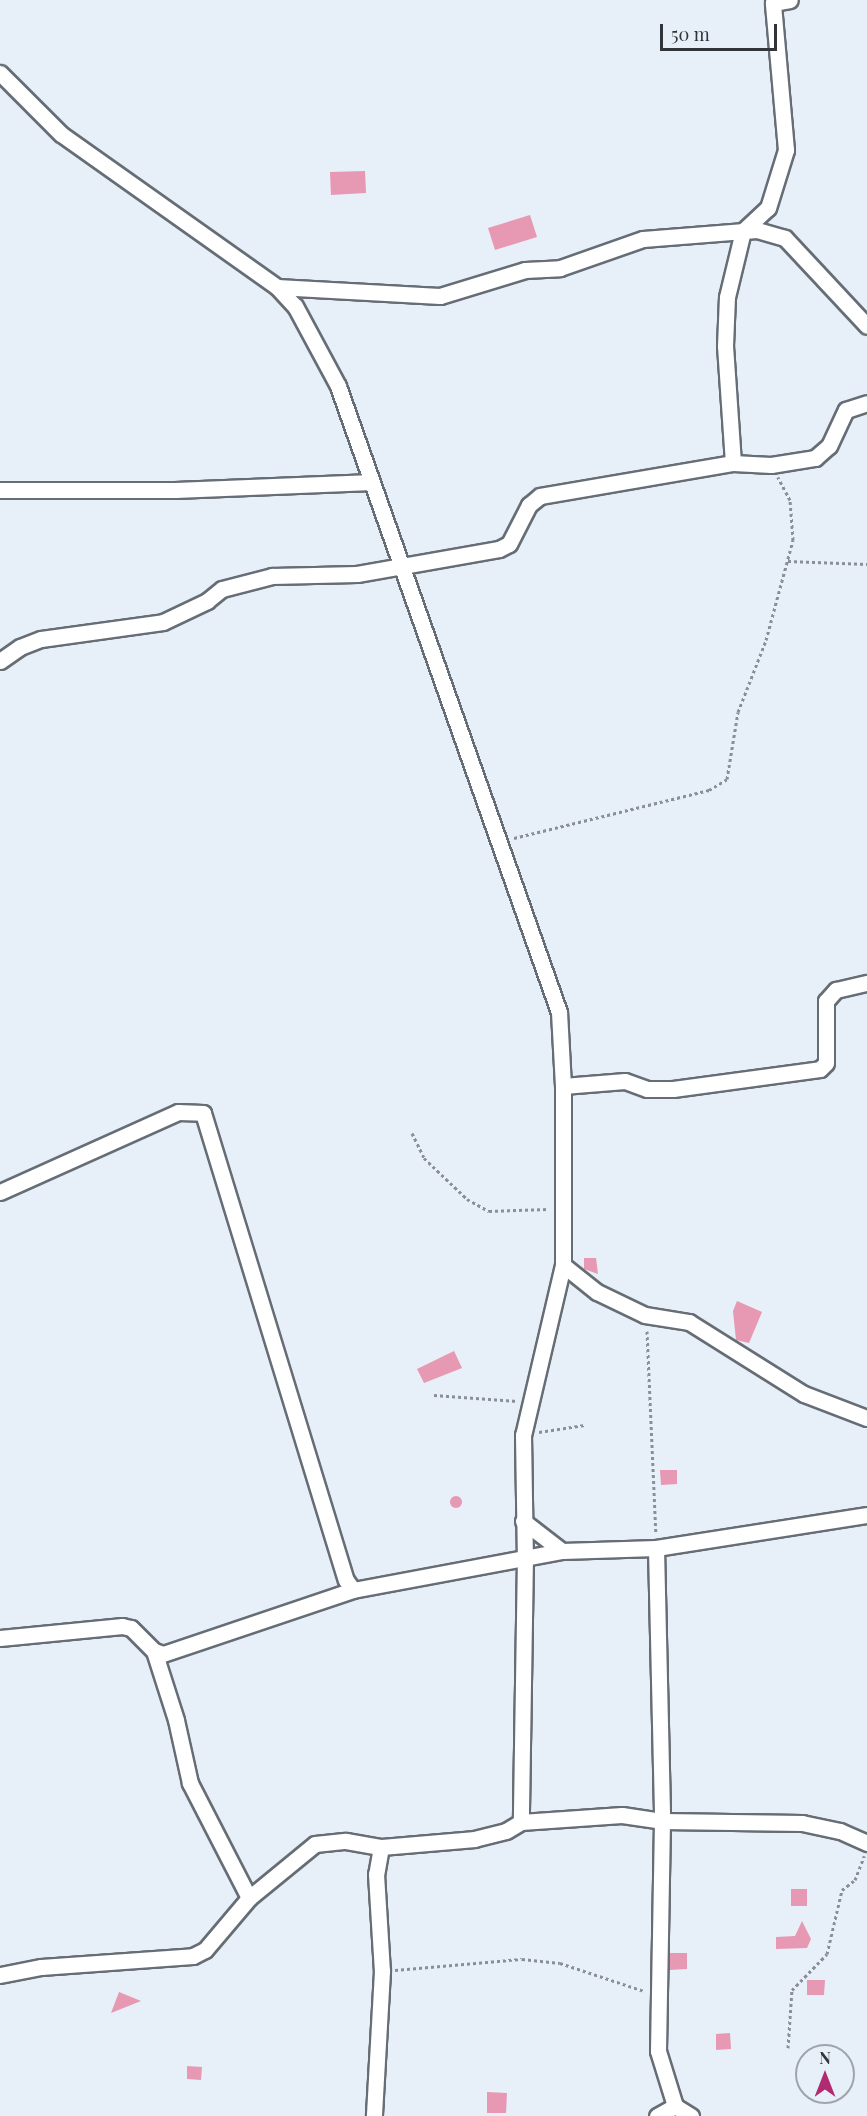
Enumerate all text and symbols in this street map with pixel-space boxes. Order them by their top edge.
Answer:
scale bar [663,12,780,50]
text: 50 m [671,22,710,46]
north arrow [795,2044,855,2104]
text: N [819,2047,831,2068]

